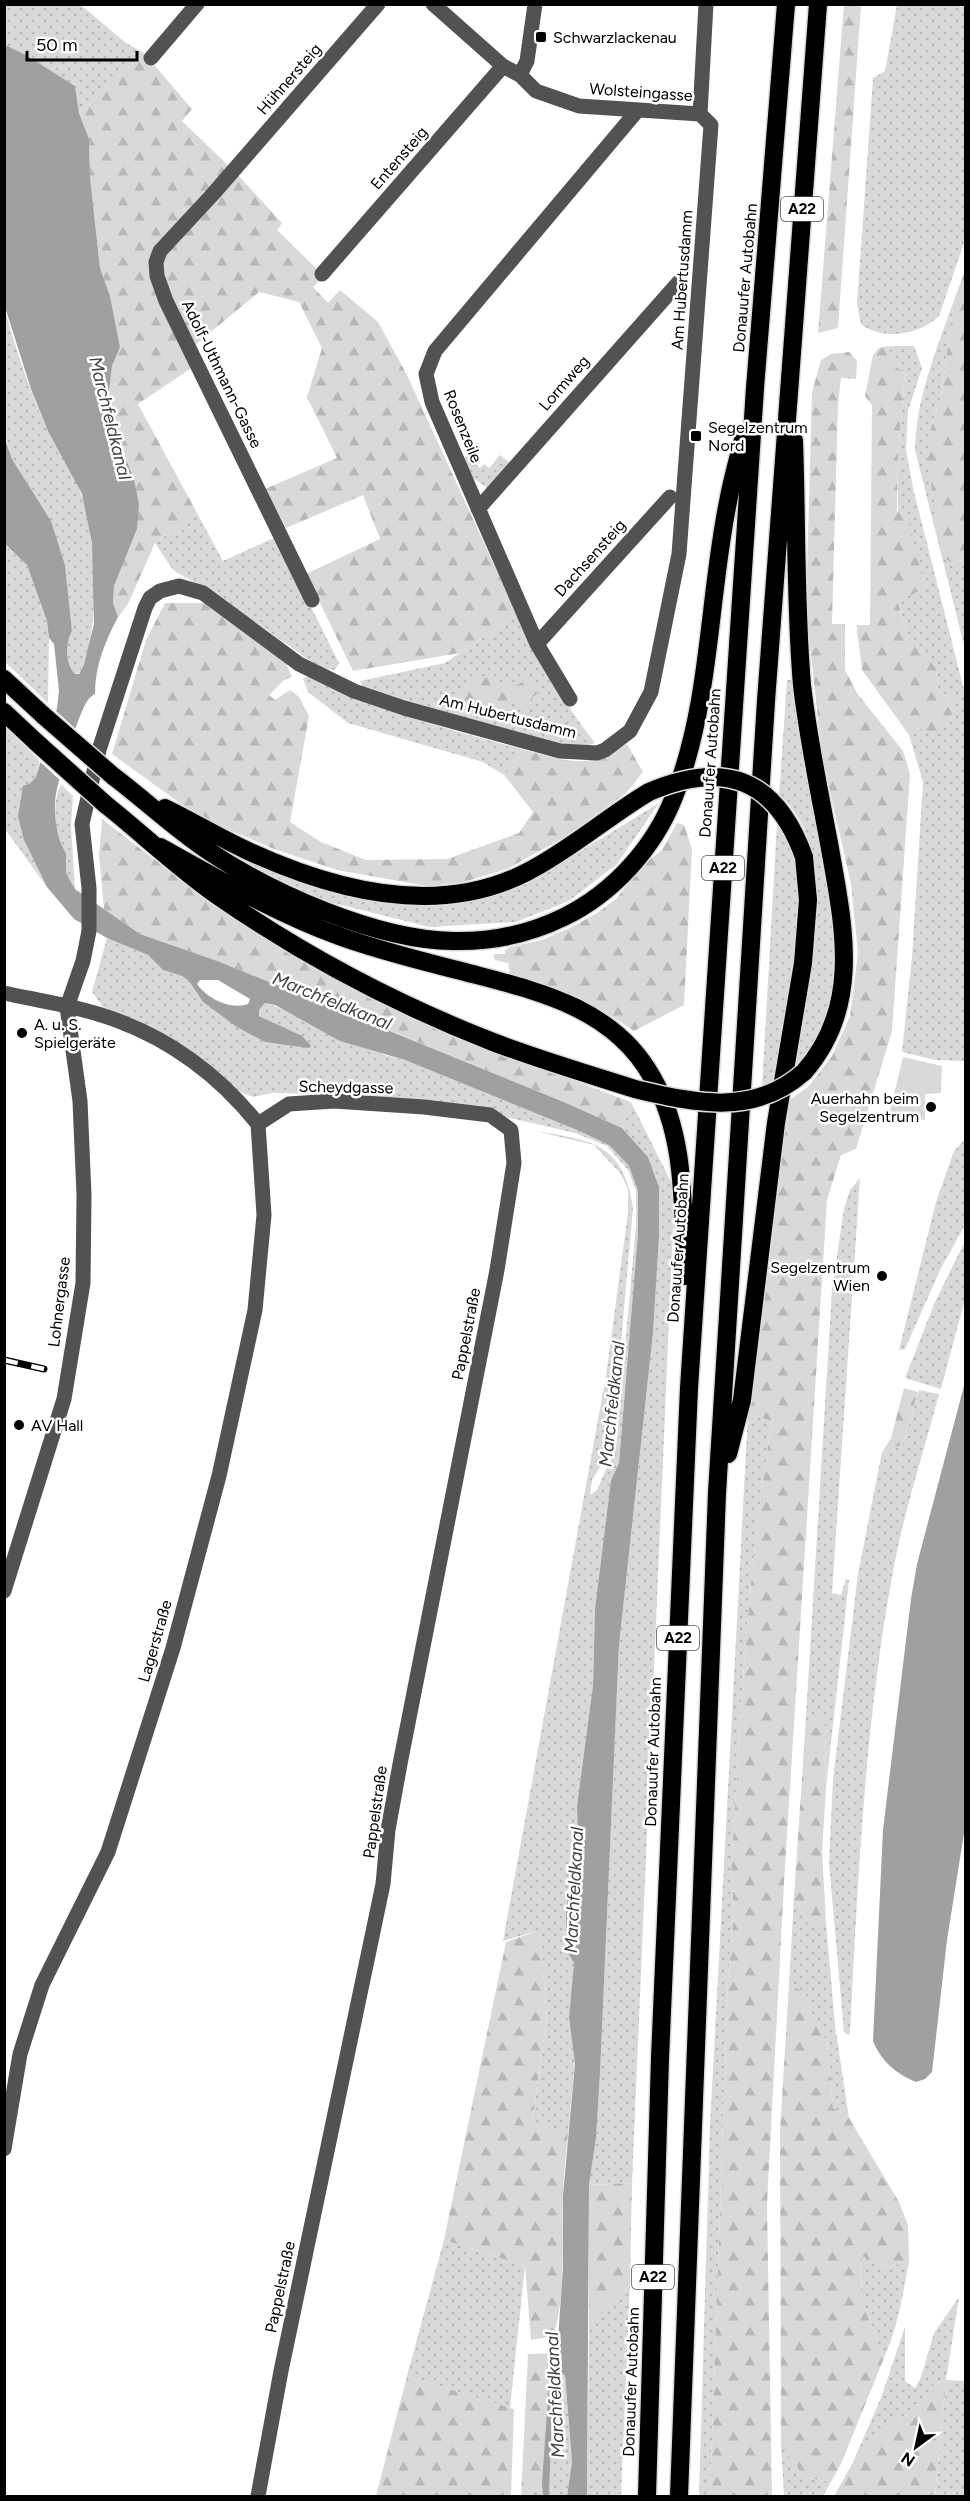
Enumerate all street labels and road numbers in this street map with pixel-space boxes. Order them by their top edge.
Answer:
street label: Hühnersteig [253,39,325,119]
street label: Wolsteingasse [589,79,694,105]
street label: Entensteig [366,123,432,193]
road number: A22 [781,197,823,221]
street label: Donauufer Autobahn [729,203,761,353]
street label: Am Hubertusdamm [668,209,696,351]
street label: Adolf-Uthmann-Gasse [178,297,266,451]
street label: Lormweg [535,351,593,415]
street label: Rosenzeile [440,387,486,465]
street label: Dachsensteig [550,516,630,600]
street label: Donauufer Autobahn [695,688,725,838]
street label: Am Hubertusdamm [438,690,578,742]
road number: A22 [702,856,744,880]
street label: Scheydgasse [298,1077,394,1097]
street label: Donauufer Autobahn [663,1173,693,1323]
street label: Lohnergasse [44,1256,74,1348]
street label: Pappelstraße [448,1286,484,1382]
street label: Lagerstraße [134,1597,176,1684]
road number: A22 [657,1626,699,1650]
street label: Donauufer Autobahn [641,1677,665,1827]
street label: Pappelstraße [359,1764,391,1860]
street label: Pappelstraße [261,2239,299,2335]
road number: A22 [632,2265,674,2289]
street label: Donauufer Autobahn [619,2307,643,2457]

